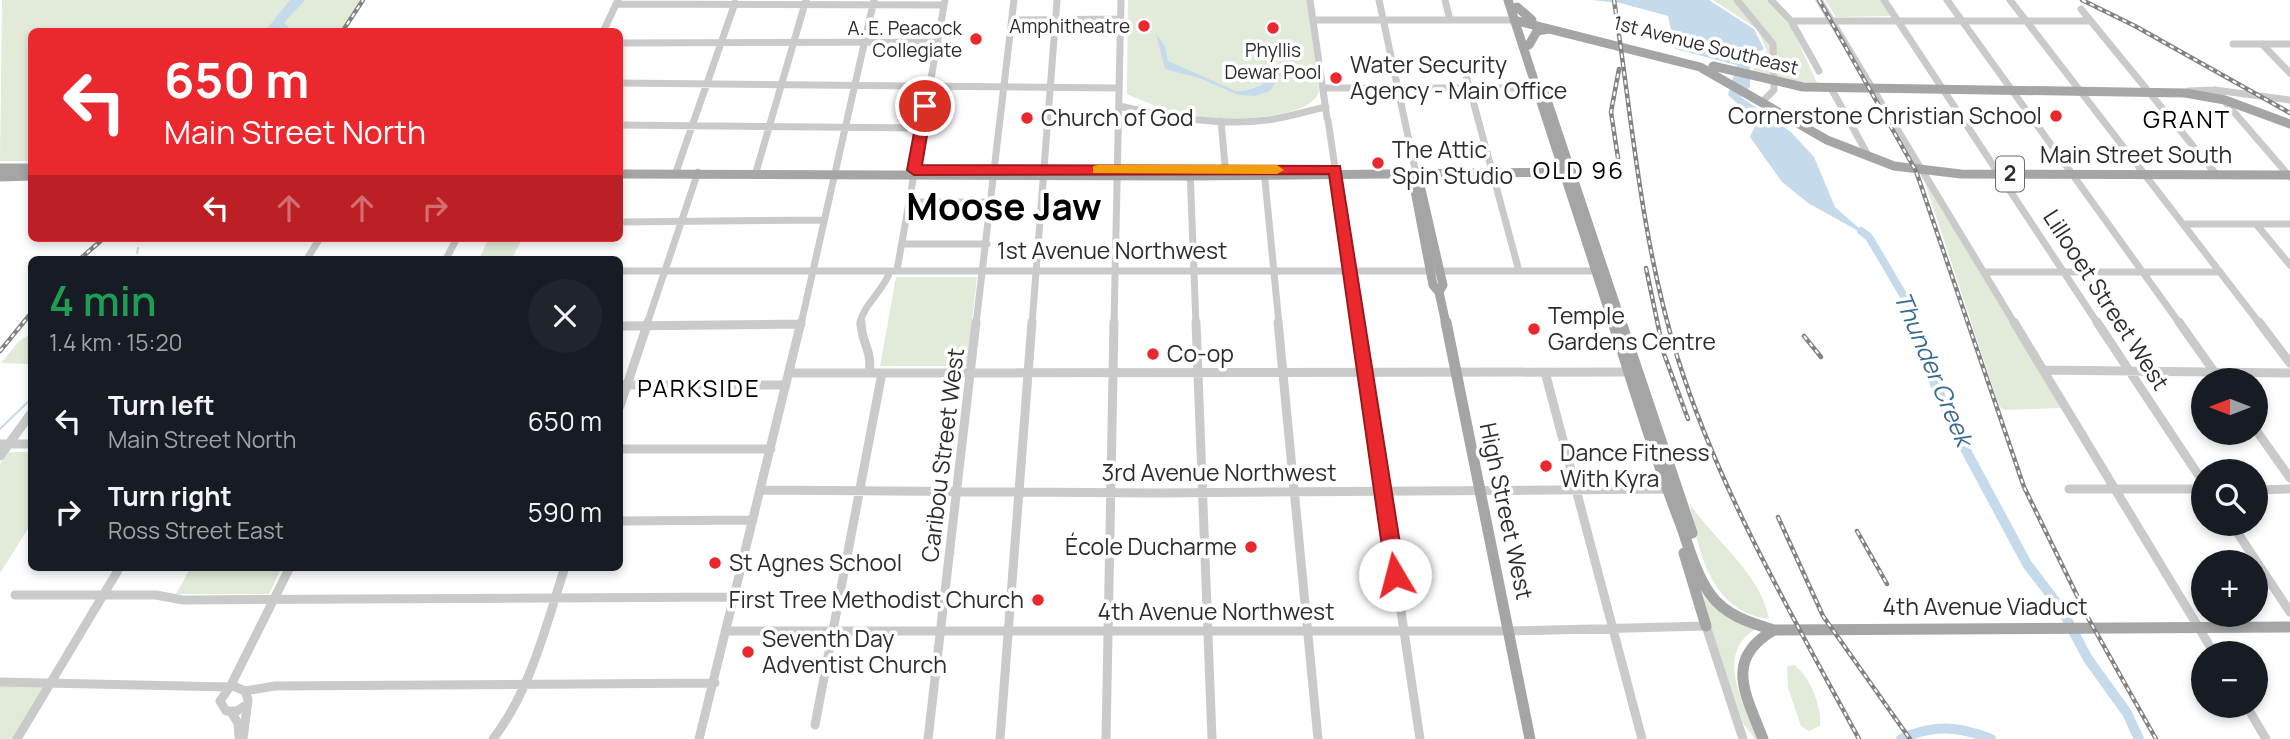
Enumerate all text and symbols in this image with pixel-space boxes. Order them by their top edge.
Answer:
street label: 1st Avenue Southeast [1611,9,1801,81]
place label: Amphitheatre [1009,13,1130,39]
place label: A. E. Peacock Collegiate [848,15,963,63]
marker: Amphitheatre [1136,18,1152,34]
marker: Phyllis Dewar Pool [1265,20,1281,36]
marker: A. E. Peacock Collegiate [968,31,984,47]
place label: Phyllis Dewar Pool [1224,37,1322,85]
text: 650 m [164,46,309,113]
place label: Water Security Agency - Main Office [1350,48,1567,106]
icon: left [49,56,140,147]
marker: Water Security Agency - Main Office [1328,70,1344,86]
pin [895,76,955,136]
icon: arrive [906,87,944,125]
place label: Cornerstone Christian School [1728,99,2042,131]
place label: Church of God [1041,101,1194,133]
district label: GRANT [2143,102,2231,135]
marker: Cornerstone Christian School [2048,108,2064,124]
text: Main Street North [164,110,426,154]
marker: Church of God [1019,110,1035,126]
place label: The Attic Spin Studio [1392,133,1513,191]
street label: Main Street South [2040,138,2232,170]
district label: OLD 96 [1533,153,1625,186]
marker: The Attic Spin Studio [1370,155,1386,171]
road number: 2 [1996,156,2024,192]
district label: Moose Jaw [906,181,1102,231]
icon: left [197,189,235,227]
icon: ahead [270,189,308,227]
icon: ahead [343,189,381,227]
icon: right [416,189,454,227]
street label: Lillooet Street West [2036,203,2177,396]
street label: 1st Avenue Northwest [997,234,1227,266]
text: 4 min [49,271,157,329]
button: close [528,279,602,353]
water label: Thunder Creek [1887,286,1983,453]
place label: Temple Gardens Centre [1548,299,1716,357]
marker: Temple Gardens Centre [1526,321,1542,337]
text: 1.4 km · 15:20 [49,326,183,358]
place label: Co-op [1167,337,1234,369]
street label: Caribou Street West [913,346,971,564]
marker: Co-op [1145,346,1161,362]
north arrow [2191,368,2268,444]
map controls [2191,368,2268,718]
district label: PARKSIDE [637,371,761,404]
text: Turn left [108,387,215,423]
icon: left [49,402,87,440]
text: 650 m [528,403,602,439]
street label: High Street West [1473,419,1541,602]
text: Main Street North [108,423,296,455]
place label: Dance Fitness With Kyra [1560,436,1710,494]
street label: 3rd Avenue Northwest [1102,456,1336,488]
marker: Dance Fitness With Kyra [1538,458,1554,474]
button: search [2191,459,2268,536]
text: Turn right [108,478,232,514]
icon: right [49,493,87,531]
text: 590 m [528,494,602,530]
text: Ross Street East [108,514,284,546]
place label: École Ducharme [1065,530,1237,562]
position arrow [1358,538,1432,612]
marker: École Ducharme [1243,539,1259,555]
place label: St Agnes School [729,546,902,578]
button: + [2191,550,2268,627]
marker: St Agnes School [707,555,723,571]
place label: First Tree Methodist Church [729,583,1024,615]
street label: 4th Avenue Viaduct [1882,590,2088,622]
marker: First Tree Methodist Church [1030,592,1046,608]
street label: 4th Avenue Northwest [1098,595,1334,627]
place label: Seventh Day Adventist Church [762,622,947,680]
button: − [2191,641,2268,718]
marker: Seventh Day Adventist Church [740,644,756,660]

